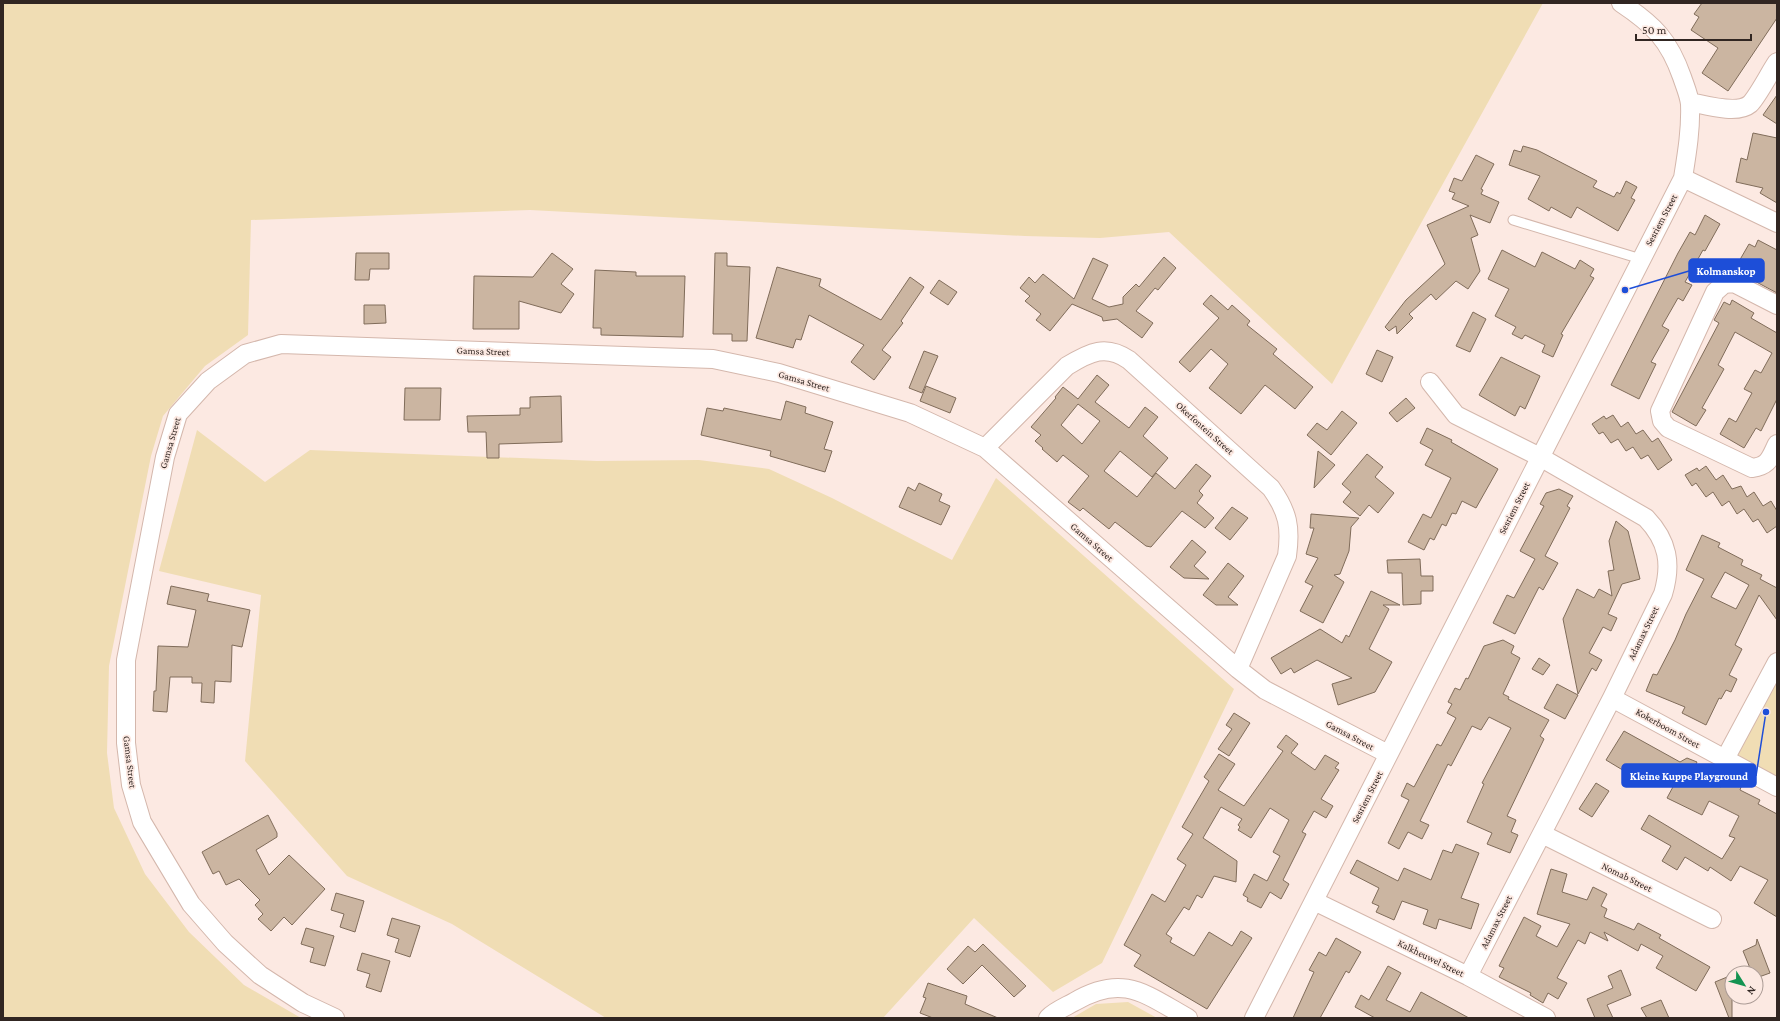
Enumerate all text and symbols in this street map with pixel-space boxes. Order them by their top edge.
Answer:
scale bar [1636,16,1751,42]
text: 50 m [1642,23,1667,37]
street label: Sesriem Street [1643,192,1680,248]
callout: Kolmanskop [1689,259,1764,282]
text: Kolmanskop [1697,265,1755,277]
street label: Gamsa Street [456,345,510,357]
street label: Gamsa Street [777,368,832,394]
street label: Okerfontein Street [1174,399,1237,457]
street label: Gamsa Street [157,415,183,470]
street label: Sesriem Street [1496,480,1532,536]
street label: Gamsa Street [1068,521,1116,564]
street label: Adamax Street [1625,604,1661,662]
street label: Kokerboom Street [1634,706,1703,750]
street label: Gamsa Street [1324,718,1377,753]
street label: Gamsa Street [121,735,139,790]
callout: Kleine Kuppe Playground [1622,764,1756,787]
street label: Sesriem Street [1349,769,1385,825]
text: Kleine Kuppe Playground [1630,770,1748,782]
street label: Nomab Street [1600,860,1655,894]
street label: Adamax Street [1478,893,1514,950]
street label: Kalkheuwel Street [1396,937,1467,979]
north arrow [1724,965,1764,1005]
text: N [1745,984,1759,998]

